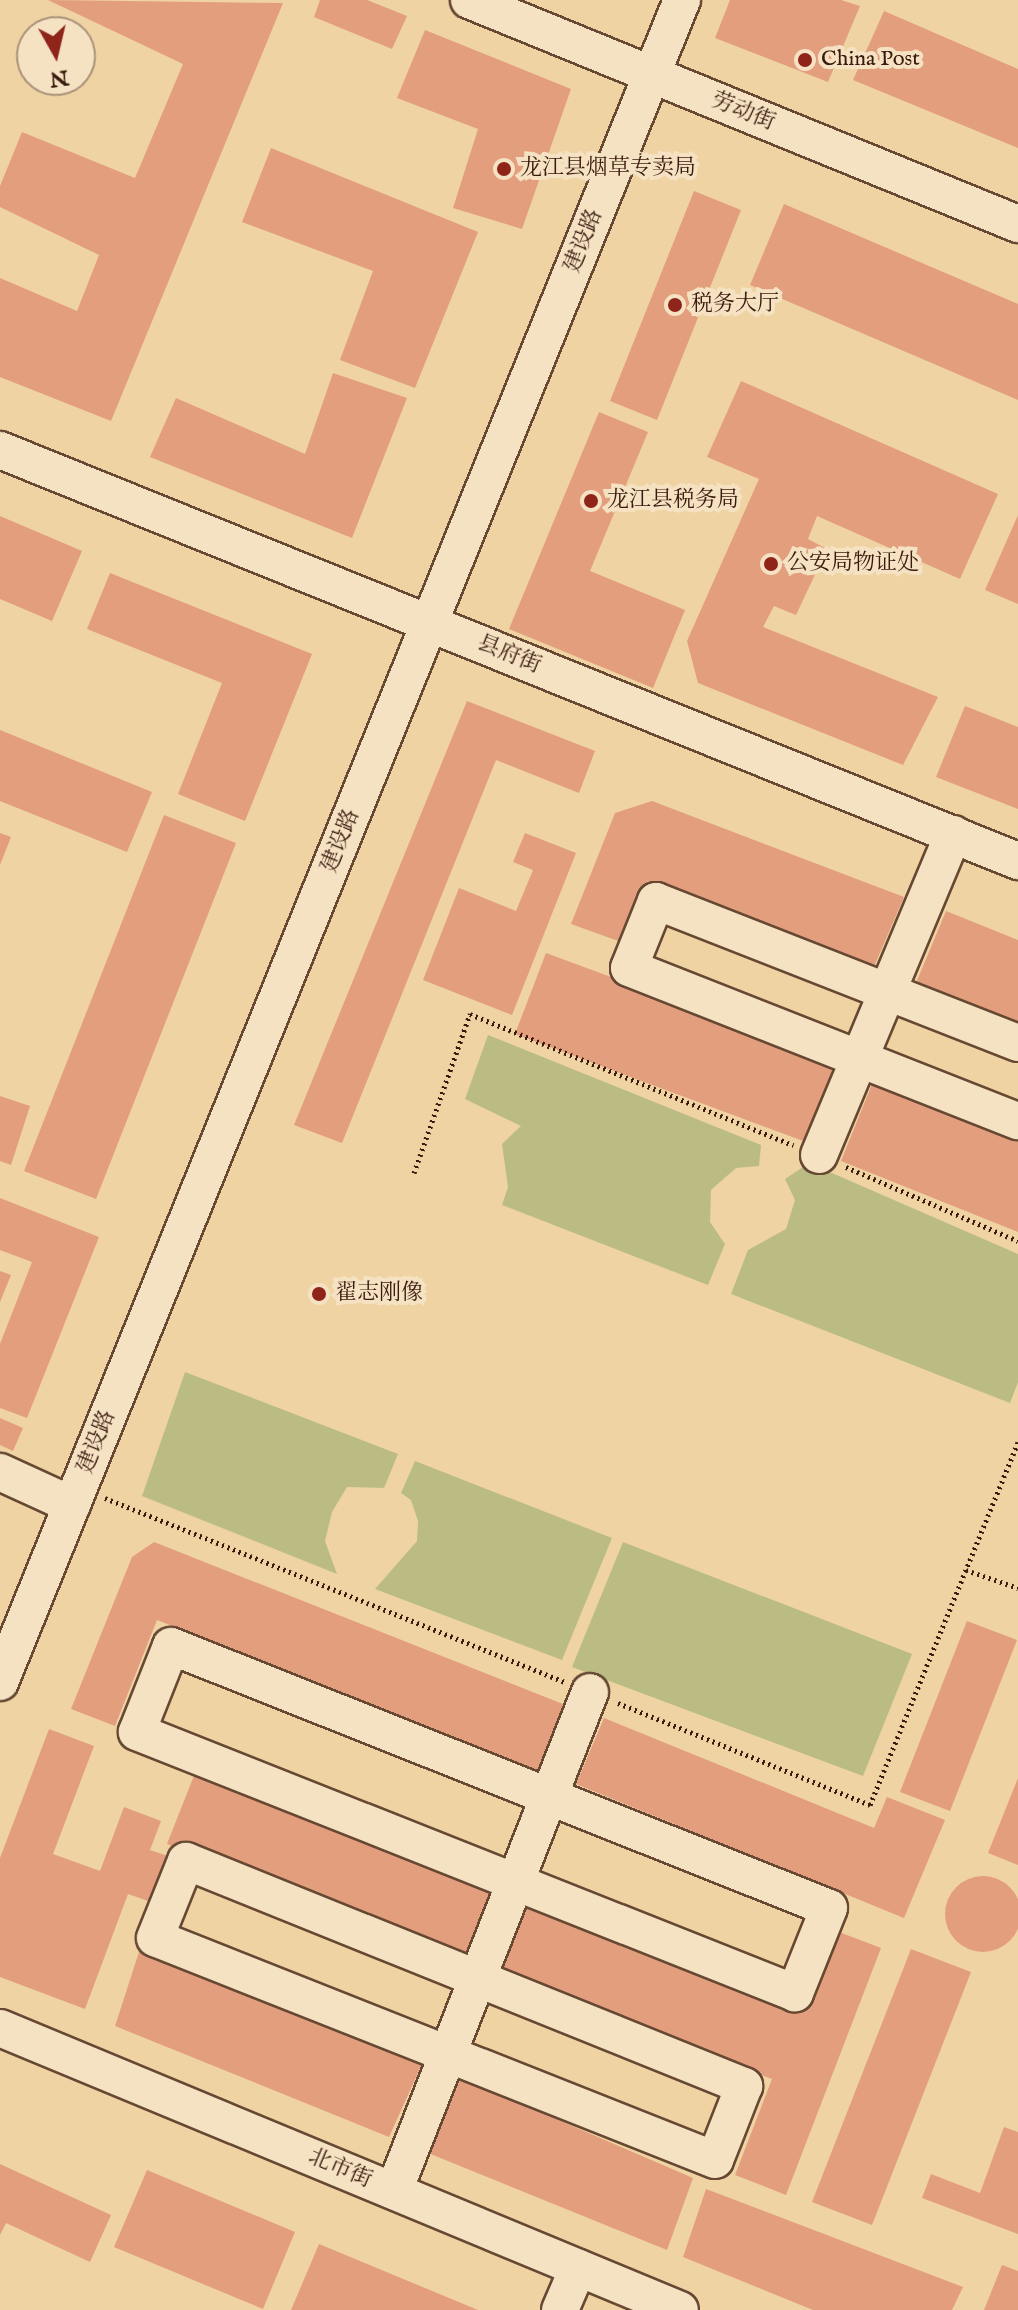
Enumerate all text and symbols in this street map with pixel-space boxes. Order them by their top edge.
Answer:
north arrow [16,16,96,96]
place label: China Post [821,47,920,73]
marker: China Post [796,51,814,69]
text: N [48,63,70,93]
street label: 劳动街 [707,87,779,137]
place label: 龙江县烟草专卖局 [520,156,696,182]
marker: 龙江县烟草专卖局 [495,160,513,178]
street label: 建设路 [559,205,609,277]
place label: 税务大厅 [691,292,779,318]
marker: 税务大厅 [666,296,684,314]
place label: 龙江县税务局 [607,488,739,514]
marker: 龙江县税务局 [582,492,600,510]
place label: 公安局物证处 [787,551,919,577]
marker: 公安局物证处 [762,555,780,573]
street label: 县府街 [473,630,545,680]
street label: 建设路 [316,805,366,877]
place label: 翟志刚像 [335,1281,423,1307]
marker: 翟志刚像 [310,1285,328,1303]
street label: 建设路 [72,1406,122,1478]
street label: 北市街 [304,2144,376,2194]

